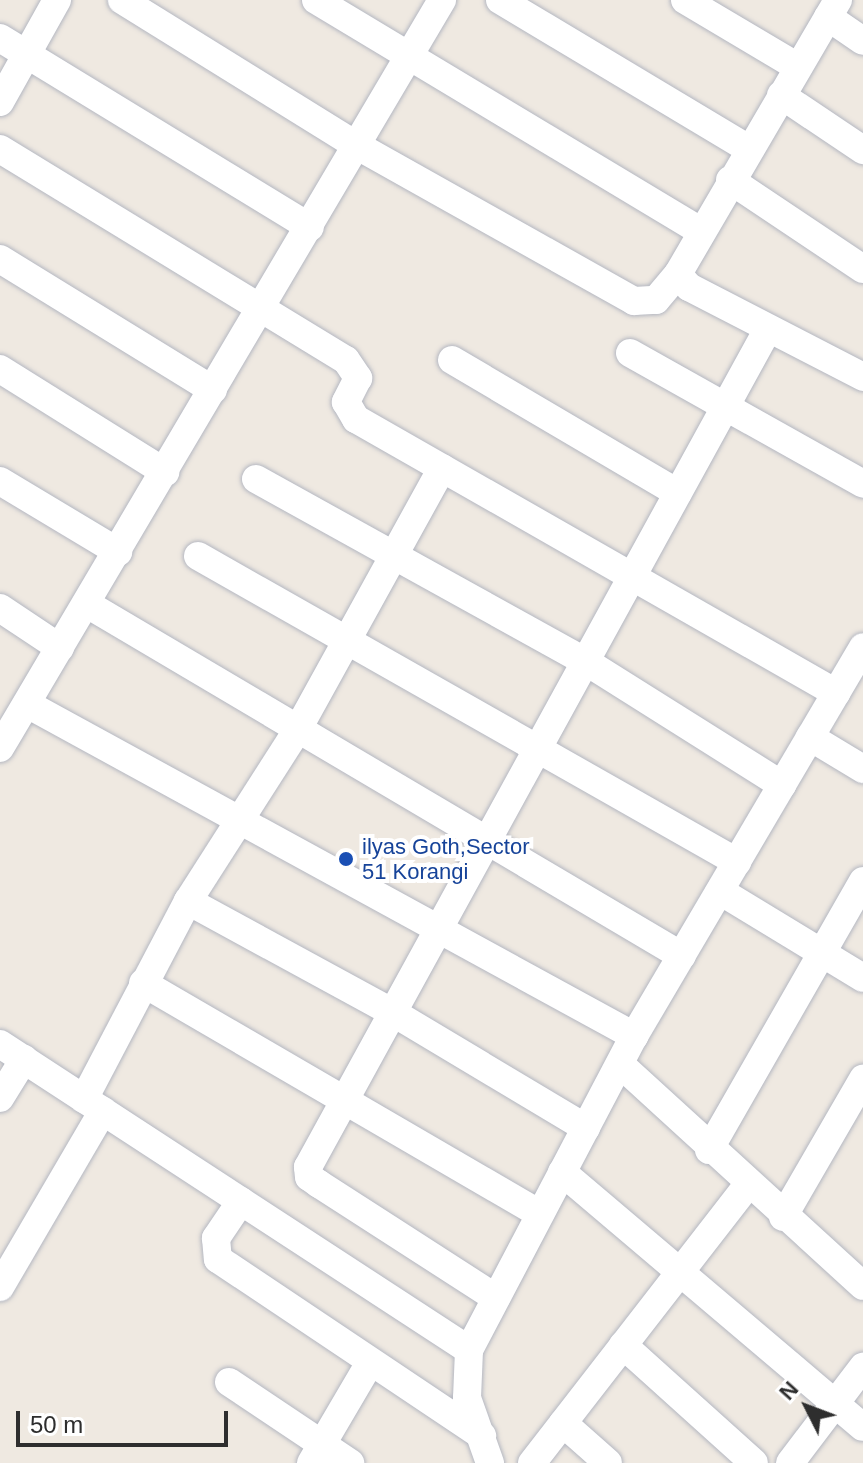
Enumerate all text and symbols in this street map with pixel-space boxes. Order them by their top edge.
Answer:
place label: ilyas Goth,Sector 51 Korangi [362,833,530,884]
marker: ilyas Goth,Sector 51 Korangi [337,850,355,868]
north arrow [767,1367,847,1447]
text: N [774,1376,803,1405]
scale bar [20,1395,232,1445]
text: 50 m [30,1411,83,1438]

